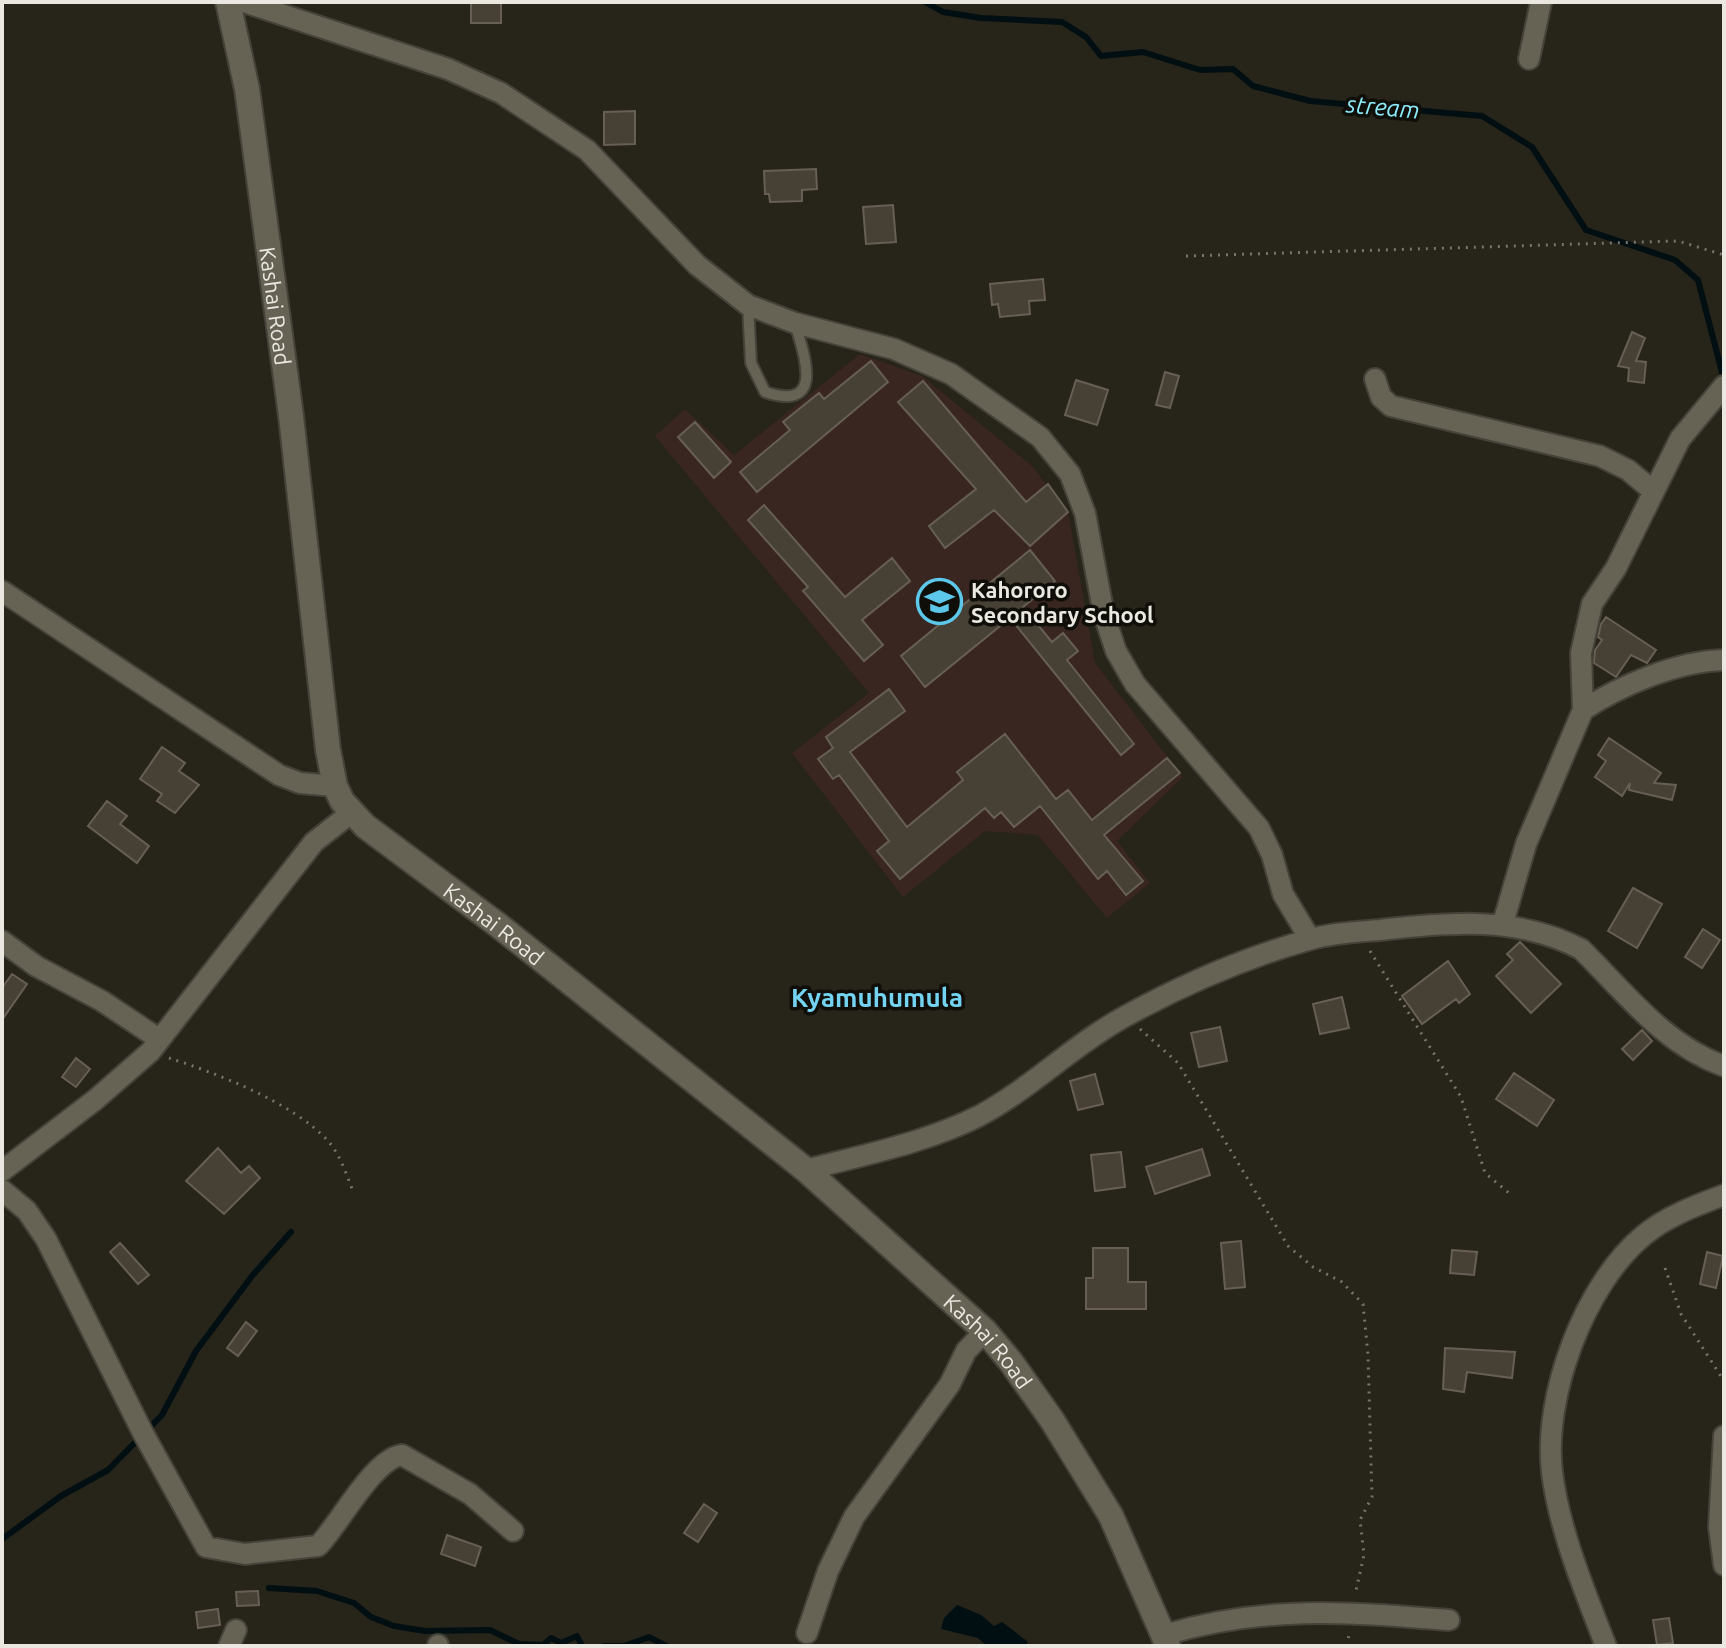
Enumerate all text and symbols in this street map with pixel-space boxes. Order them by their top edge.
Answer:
water label: stream [1344,90,1421,124]
street label: Kashai Road [256,245,297,367]
place label: Kahororo Secondary School [971,577,1154,627]
school or university icon: Kahororo Secondary School [916,578,964,626]
street label: Kashai Road [439,877,549,969]
district label: Kyamuhumula [791,983,963,1012]
street label: Kashai Road [939,1288,1038,1393]

